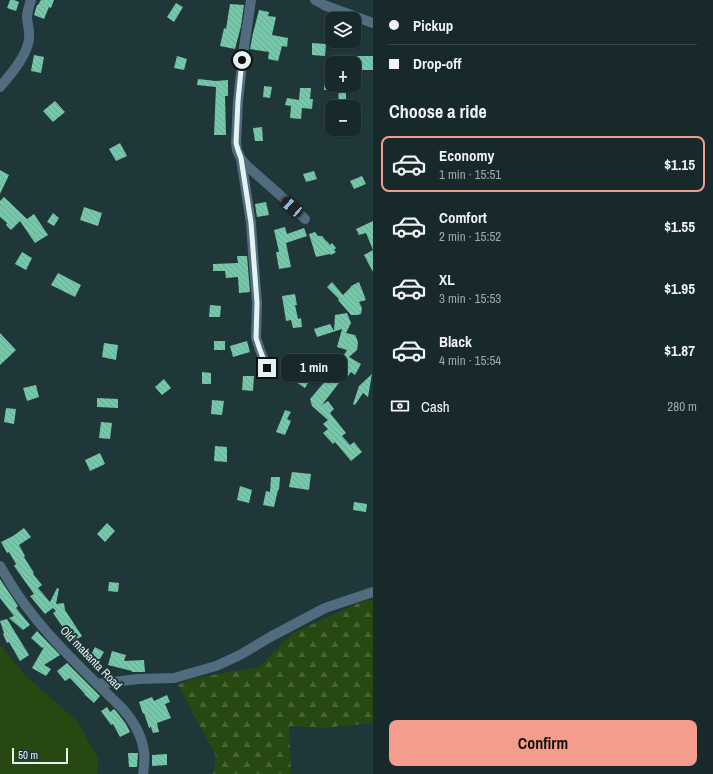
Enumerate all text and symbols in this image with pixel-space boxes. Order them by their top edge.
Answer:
map controls [325,12,361,136]
button: layers [325,12,361,48]
text: Pickup [413,15,453,36]
route start [233,51,251,69]
text: Drop-off [413,53,462,74]
button: + [325,56,361,92]
text: Choose a ride [389,99,487,124]
button: − [325,100,361,136]
text: Economy [439,145,494,166]
icon: car [391,146,427,182]
text: $1.15 [664,154,695,175]
text: 1 min · 15:51 [439,166,501,183]
car [279,195,305,219]
text: Comfort [439,207,487,228]
icon: car [391,208,427,244]
text: $1.55 [664,216,695,237]
text: 2 min · 15:52 [439,228,501,245]
text: XL [439,269,455,290]
icon: car [391,270,427,306]
text: $1.95 [664,278,695,299]
text: 3 min · 15:53 [439,290,501,307]
text: Black [439,331,472,352]
icon: car [391,332,427,368]
text: $1.87 [664,340,695,361]
text: 4 min · 15:54 [439,352,501,369]
callout: 1 min [281,354,347,382]
route end [258,359,276,377]
text: 1 min [300,359,328,376]
icon: cash [389,395,411,417]
text: Cash [421,396,450,417]
text: 280 m [667,398,697,415]
street label: Old mabanta Road [57,623,125,693]
button: Confirm [389,720,697,766]
scale bar [12,746,68,765]
text: 50 m [18,748,38,762]

